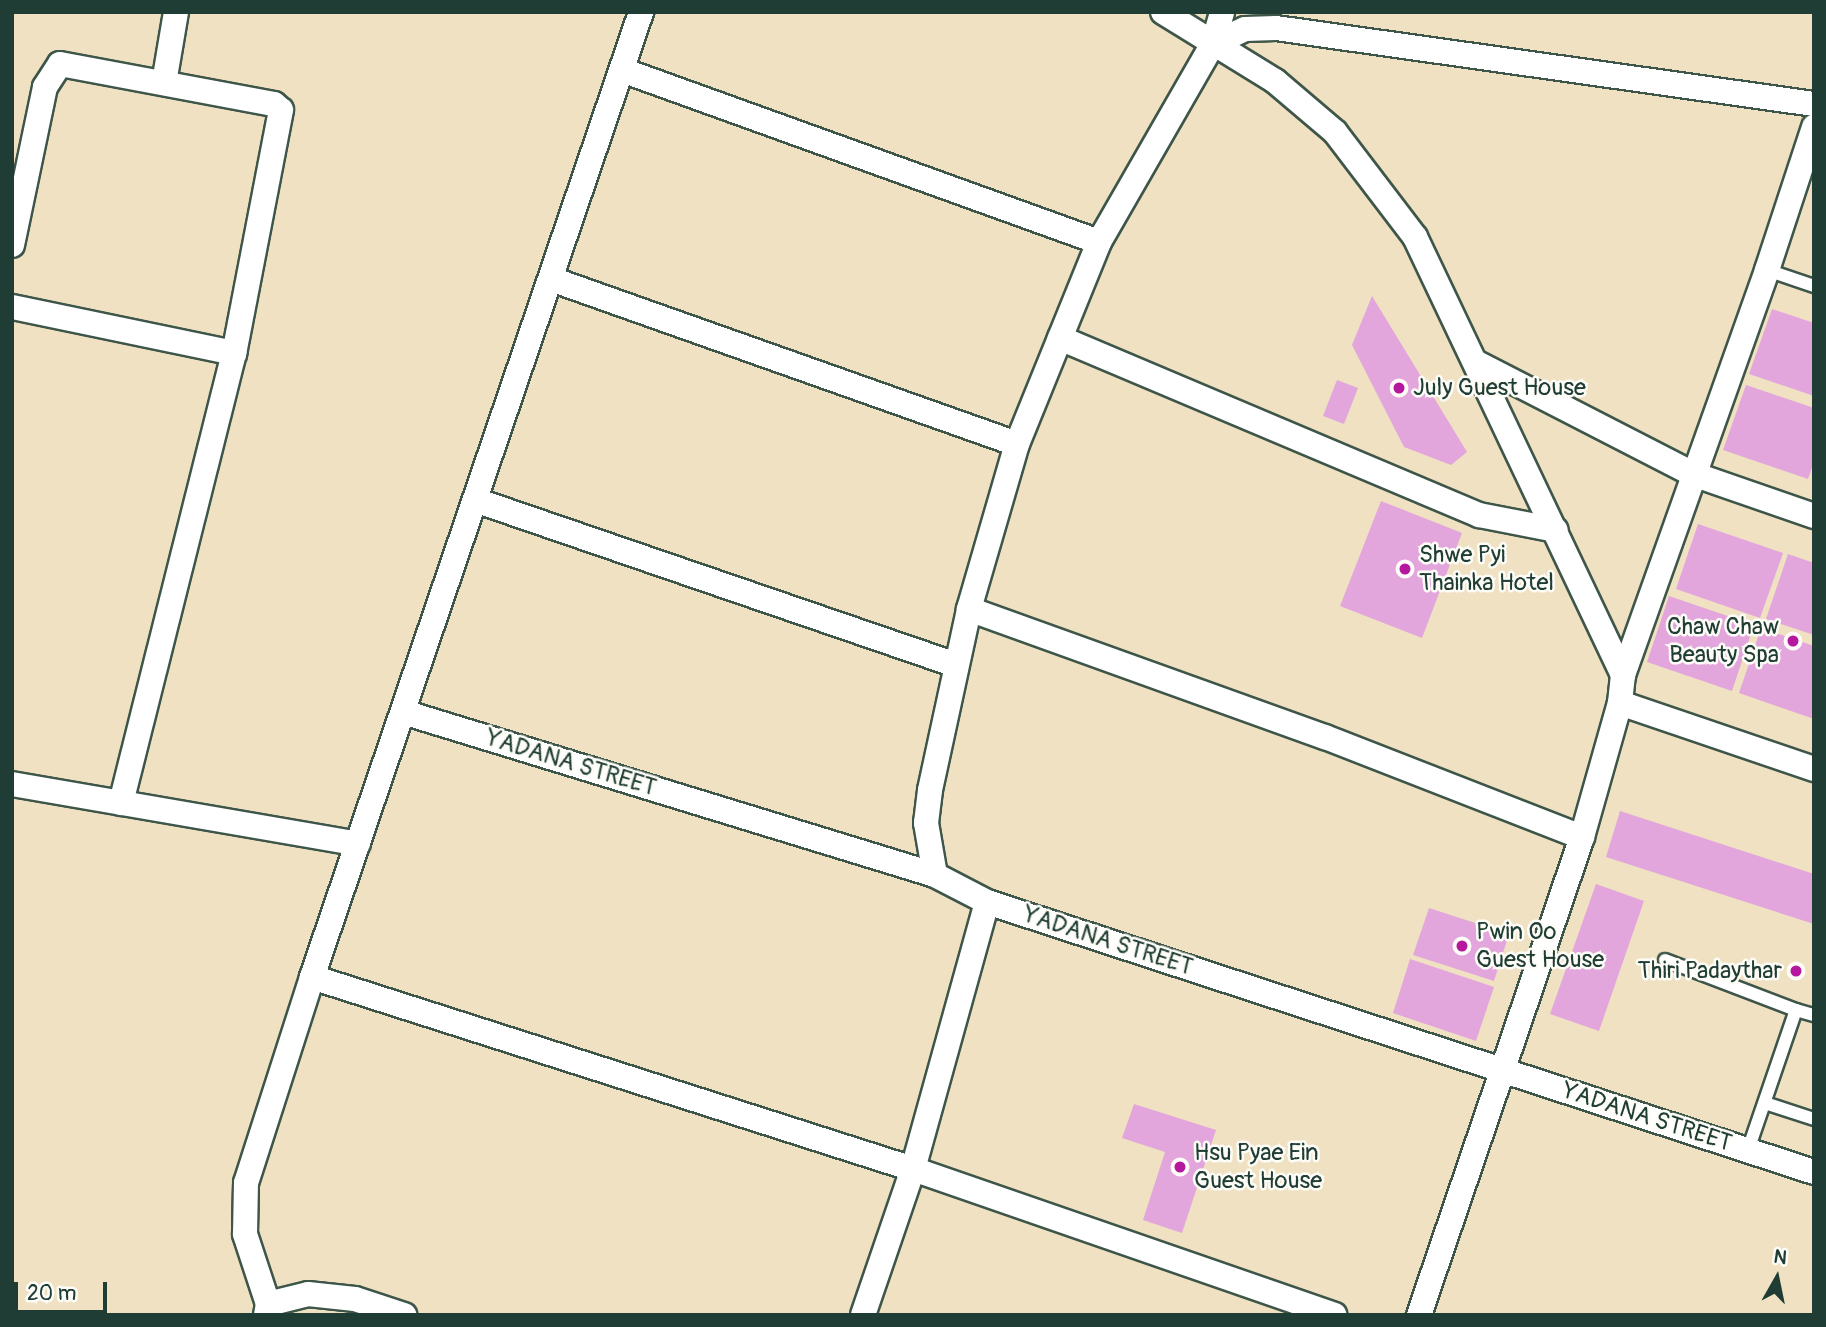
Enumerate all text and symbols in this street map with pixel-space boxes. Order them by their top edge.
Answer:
place label: July Guest House [1413,374,1586,402]
marker: July Guest House [1391,380,1407,396]
place label: Shwe Pyi Thainka Hotel [1419,541,1554,597]
marker: Shwe Pyi Thainka Hotel [1397,561,1413,577]
place label: Chaw Chaw Beauty Spa [1667,613,1779,669]
marker: Chaw Chaw Beauty Spa [1785,633,1801,649]
street label: YADANA STREET [482,723,660,803]
street label: YADANA STREET [1020,900,1196,982]
place label: Pwin Oo Guest House [1476,918,1604,974]
marker: Pwin Oo Guest House [1454,938,1470,954]
place label: Thiri Padaythar [1638,957,1782,985]
marker: Thiri Padaythar [1788,963,1804,979]
street label: YADANA STREET [1559,1076,1735,1158]
place label: Hsu Pyae Ein Guest House [1194,1139,1322,1195]
marker: Hsu Pyae Ein Guest House [1172,1159,1188,1175]
north arrow [1742,1243,1812,1313]
text: N [1772,1244,1789,1270]
scale bar [18,1268,110,1312]
text: 20 m [27,1280,76,1307]

